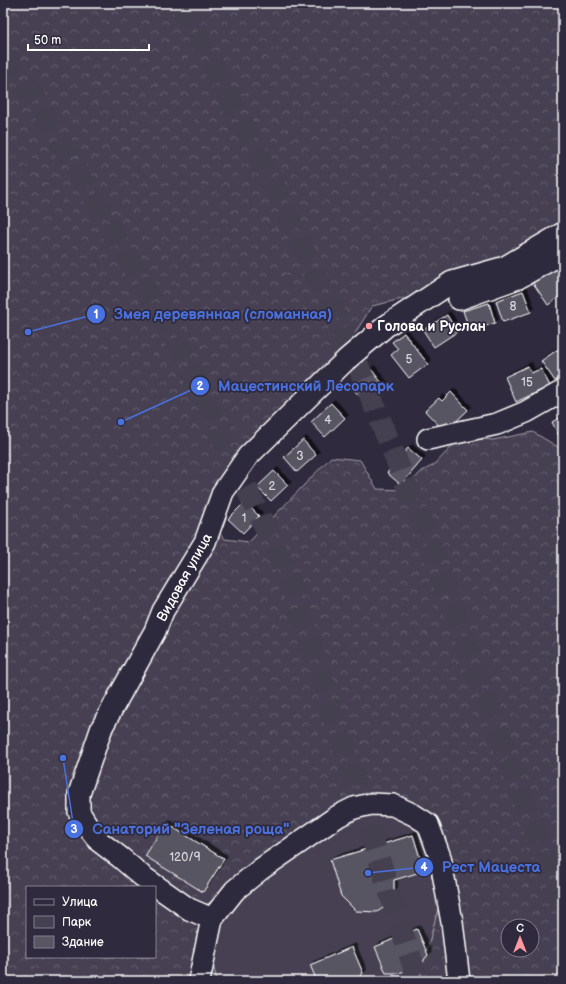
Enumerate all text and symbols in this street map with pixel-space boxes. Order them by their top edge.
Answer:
scale bar [28,26,149,52]
text: 50 m [34,33,61,48]
house number: 8 [510,299,517,314]
callout: Змея деревянная (сломанная) [86,300,340,327]
text: Змея деревянная (сломанная) [114,305,332,324]
text: 1 [93,307,99,322]
place label: Голова и Руслан [377,318,486,335]
marker: Голова и Руслан [364,321,374,331]
house number: 5 [406,352,413,367]
callout: Мацестинский Лесопарк [190,372,402,399]
house number: 15 [521,375,533,390]
text: Мацестинский Лесопарк [218,377,395,396]
text: 2 [196,379,204,394]
house number: 4 [324,413,332,428]
house number: 3 [296,449,304,464]
house number: 2 [268,479,276,494]
house number: 1 [242,511,246,526]
street label: Видовая улица [153,529,216,624]
callout: Санаторий "Зеленая роща" [64,815,297,842]
text: Санаторий "Зеленая роща" [92,820,290,839]
text: 3 [70,822,78,837]
house number: 120/9 [169,850,201,865]
callout: Рест Мацеста [414,853,548,880]
text: Рест Мацеста [442,858,541,877]
text: 4 [420,860,428,875]
legend [26,886,156,958]
text: Улица [62,895,98,910]
text: Парк [62,915,92,930]
north arrow [500,918,540,958]
text: С [516,922,524,935]
text: Здание [62,935,104,950]

